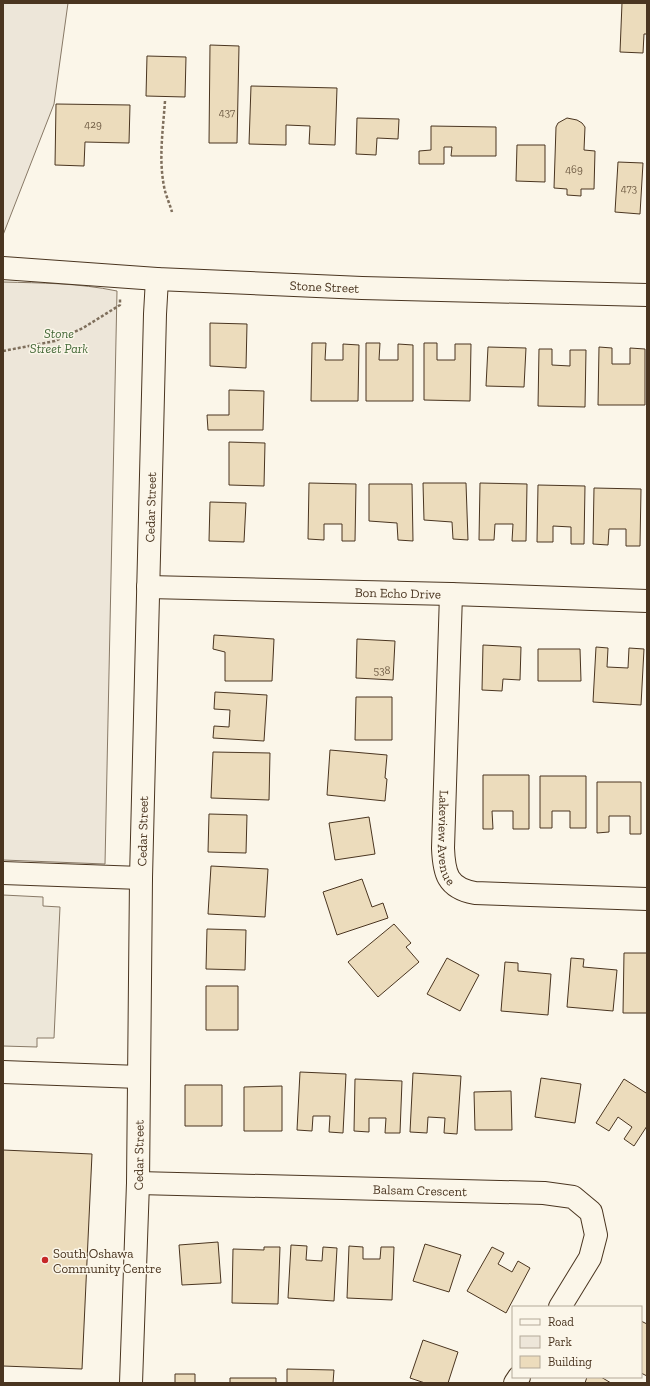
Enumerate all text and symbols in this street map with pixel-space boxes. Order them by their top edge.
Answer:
house number: 437 [219,106,235,119]
house number: 429 [84,118,102,131]
house number: 469 [565,163,583,176]
house number: 473 [621,182,637,195]
street label: Stone Street [290,277,360,295]
park label: Stone Street Park [30,326,88,356]
street label: Cedar Street [142,472,159,543]
street label: Bon Echo Drive [355,584,441,601]
house number: 538 [374,664,391,677]
street label: Lakeview Avenue [435,790,459,888]
street label: Cedar Street [134,796,151,867]
street label: Cedar Street [130,1120,146,1191]
street label: Balsam Crescent [373,1181,467,1199]
place label: South Oshawa Community Centre [53,1246,161,1276]
marker: South Oshawa Community Centre [40,1255,50,1265]
legend [512,1306,642,1378]
text: Road [548,1315,574,1329]
text: Park [548,1335,573,1349]
text: Building [548,1355,592,1369]

